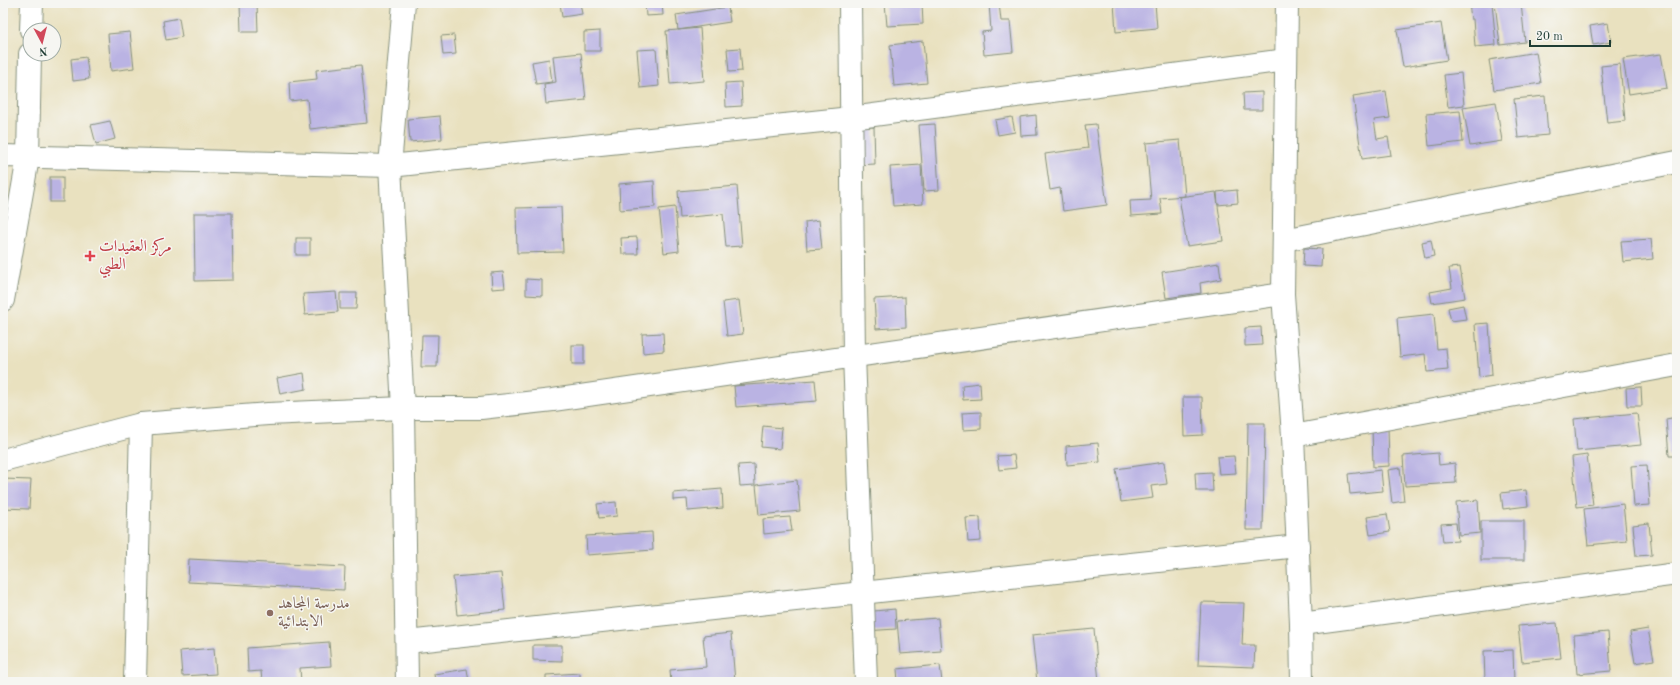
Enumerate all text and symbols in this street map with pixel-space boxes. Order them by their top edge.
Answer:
north arrow [22,22,62,62]
scale bar [1530,22,1610,48]
text: 20 m [1536,31,1563,43]
text: N [38,44,48,56]
place label: مركز العقيدات الطبي [99,237,172,279]
marker: مركز العقيدات الطبي [84,250,96,262]
place label: مدرسة المجاهد الابتدائية [278,595,350,631]
marker: مدرسة المجاهد الابتدائية [265,608,275,618]

